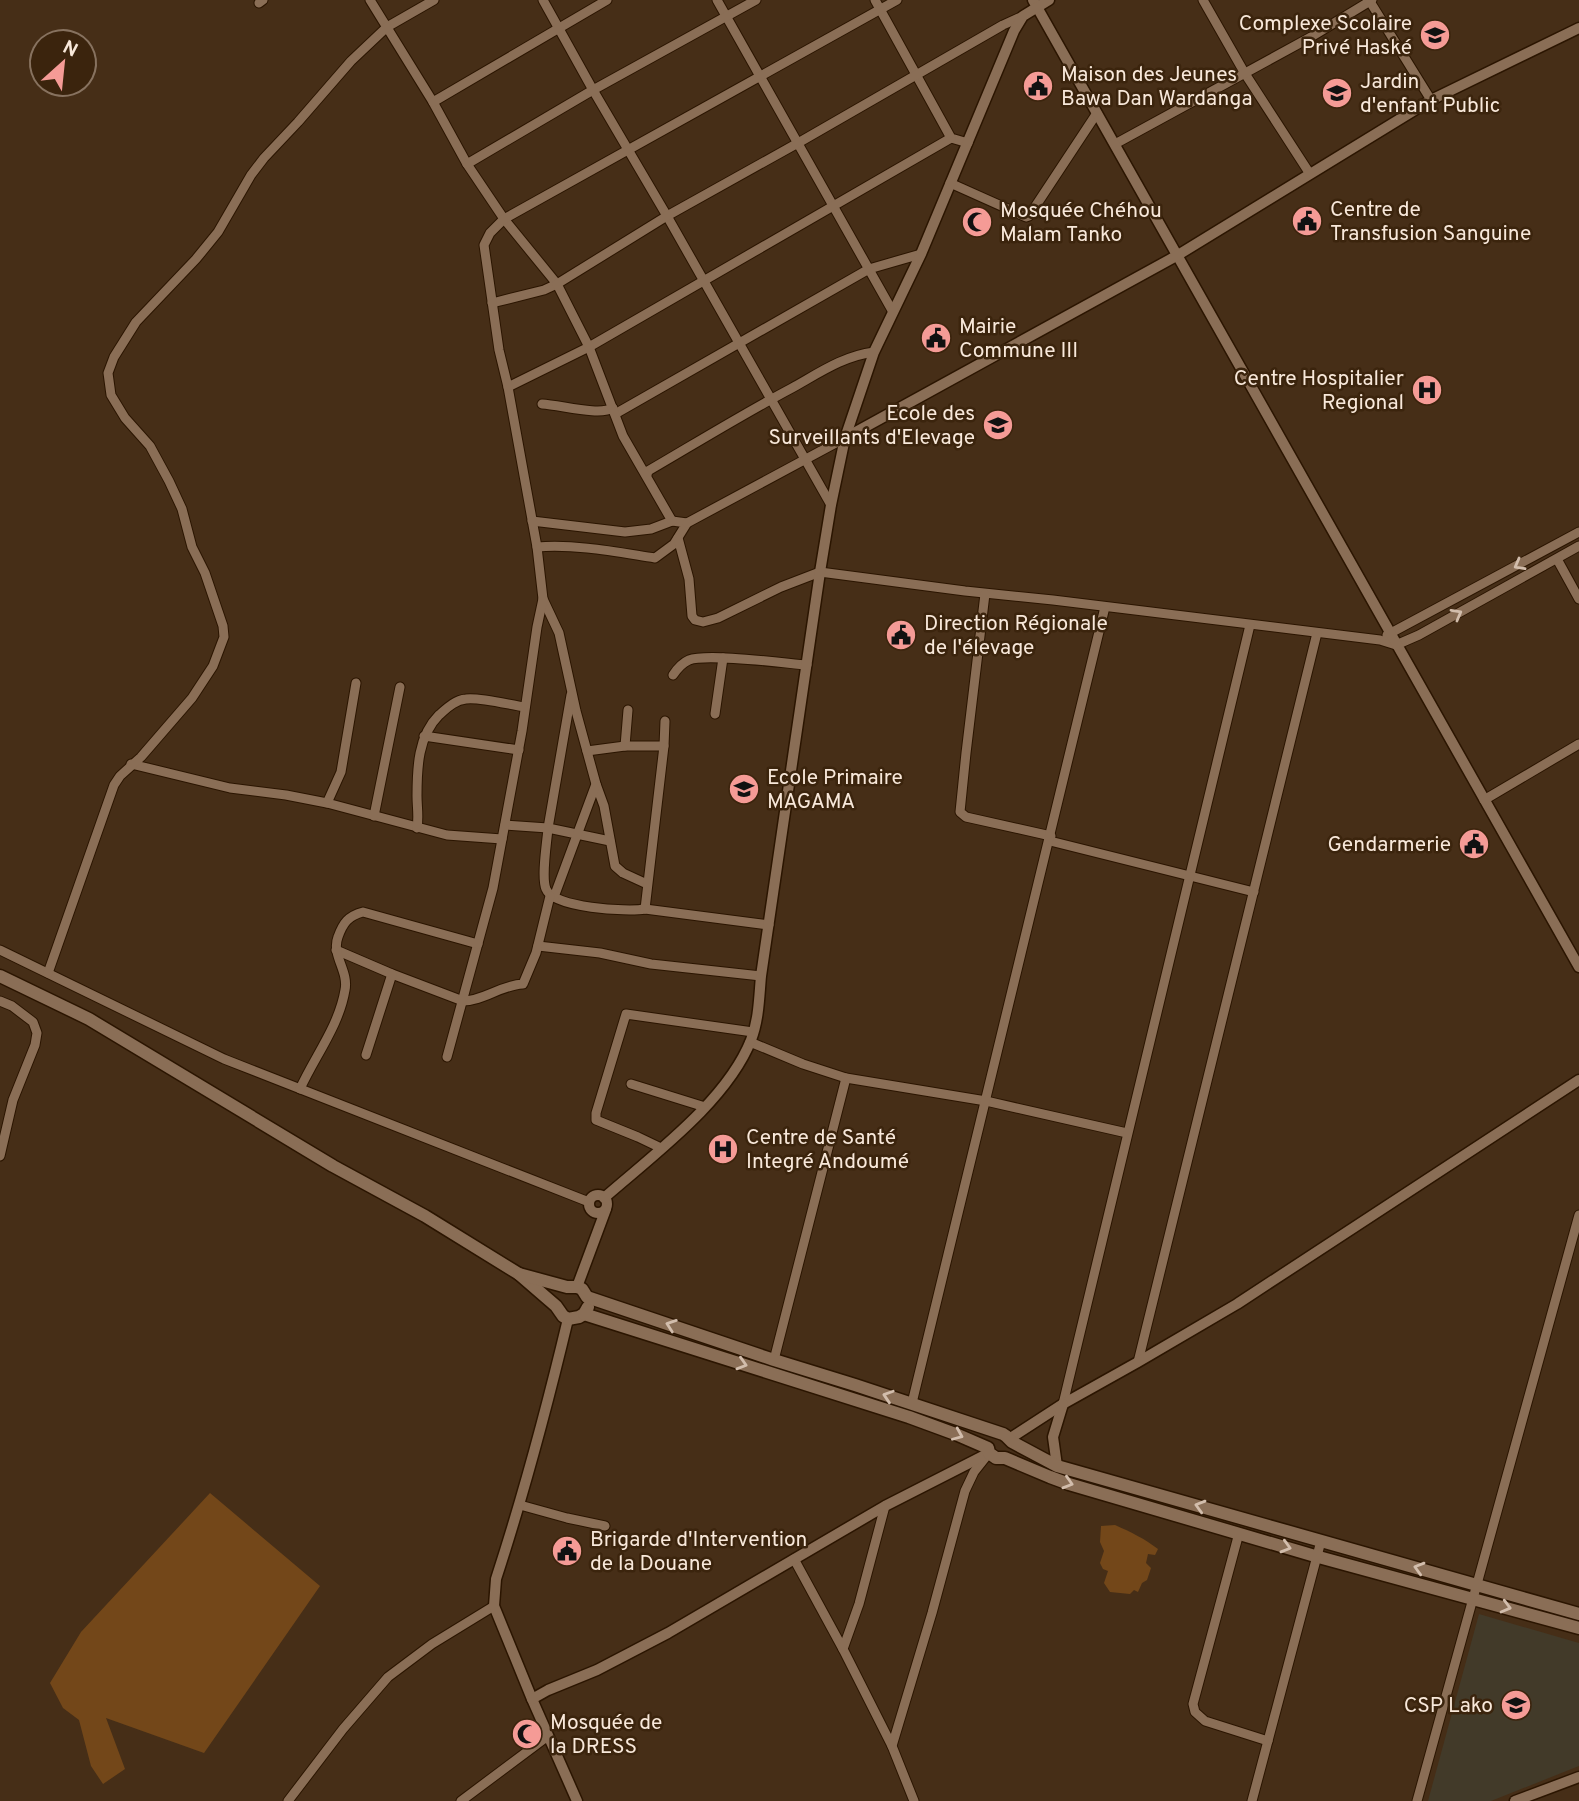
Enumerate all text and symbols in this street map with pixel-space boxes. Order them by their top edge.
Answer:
place label: Complexe Scolaire Privé Haské [1239,11,1412,62]
school or university icon: Complexe Scolaire Privé Haské [1418,18,1452,52]
north arrow [28,28,98,98]
text: N [58,36,81,63]
place label: Maison des Jeunes Bawa Dan Wardanga [1061,62,1253,113]
public building icon: Maison des Jeunes Bawa Dan Wardanga [1021,69,1055,103]
place label: Jardin d'enfant Public [1360,69,1500,120]
school or university icon: Jardin d'enfant Public [1320,76,1354,110]
place label: Centre de Transfusion Sanguine [1330,197,1531,248]
place label: Mosquée Chéhou Malam Tanko [1000,198,1162,249]
public building icon: Centre de Transfusion Sanguine [1290,204,1324,238]
mosque icon: Mosquée Chéhou Malam Tanko [960,205,994,239]
place label: Mairie Commune III [959,314,1078,365]
public building icon: Mairie Commune III [919,321,953,355]
place label: Centre Hospitalier Regional [1234,366,1404,417]
hospital icon: Centre Hospitalier Regional [1410,373,1444,407]
place label: Ecole des Surveillants d'Elevage [768,401,975,452]
school or university icon: Ecole des Surveillants d'Elevage [981,408,1015,442]
one-way arrow [1514,556,1527,570]
one-way arrow [1449,609,1462,622]
place label: Direction Régionale de l'élevage [924,611,1108,662]
public building icon: Direction Régionale de l'élevage [884,618,918,652]
place label: Ecole Primaire MAGAMA [767,765,903,816]
school or university icon: Ecole Primaire MAGAMA [727,772,761,806]
public building icon: Gendarmerie [1457,827,1491,861]
place label: Gendarmerie [1327,832,1451,859]
place label: Centre de Santé Integré Andoumé [746,1125,909,1176]
hospital icon: Centre de Santé Integré Andoumé [706,1132,740,1166]
one-way arrow [666,1319,678,1333]
one-way arrow [736,1355,748,1370]
one-way arrow [882,1389,894,1404]
one-way arrow [952,1427,964,1441]
one-way arrow [1062,1475,1074,1490]
one-way arrow [1194,1500,1206,1515]
place label: Brigarde d'Intervention de la Douane [590,1527,807,1578]
public building icon: Brigarde d'Intervention de la Douane [550,1534,584,1568]
one-way arrow [1280,1539,1292,1554]
one-way arrow [1413,1562,1425,1577]
one-way arrow [1499,1599,1511,1614]
school or university icon: CSP Lako [1499,1688,1533,1722]
place label: CSP Lako [1404,1693,1493,1720]
place label: Mosquée de la DRESS [550,1710,662,1761]
mosque icon: Mosquée de la DRESS [510,1717,544,1751]

